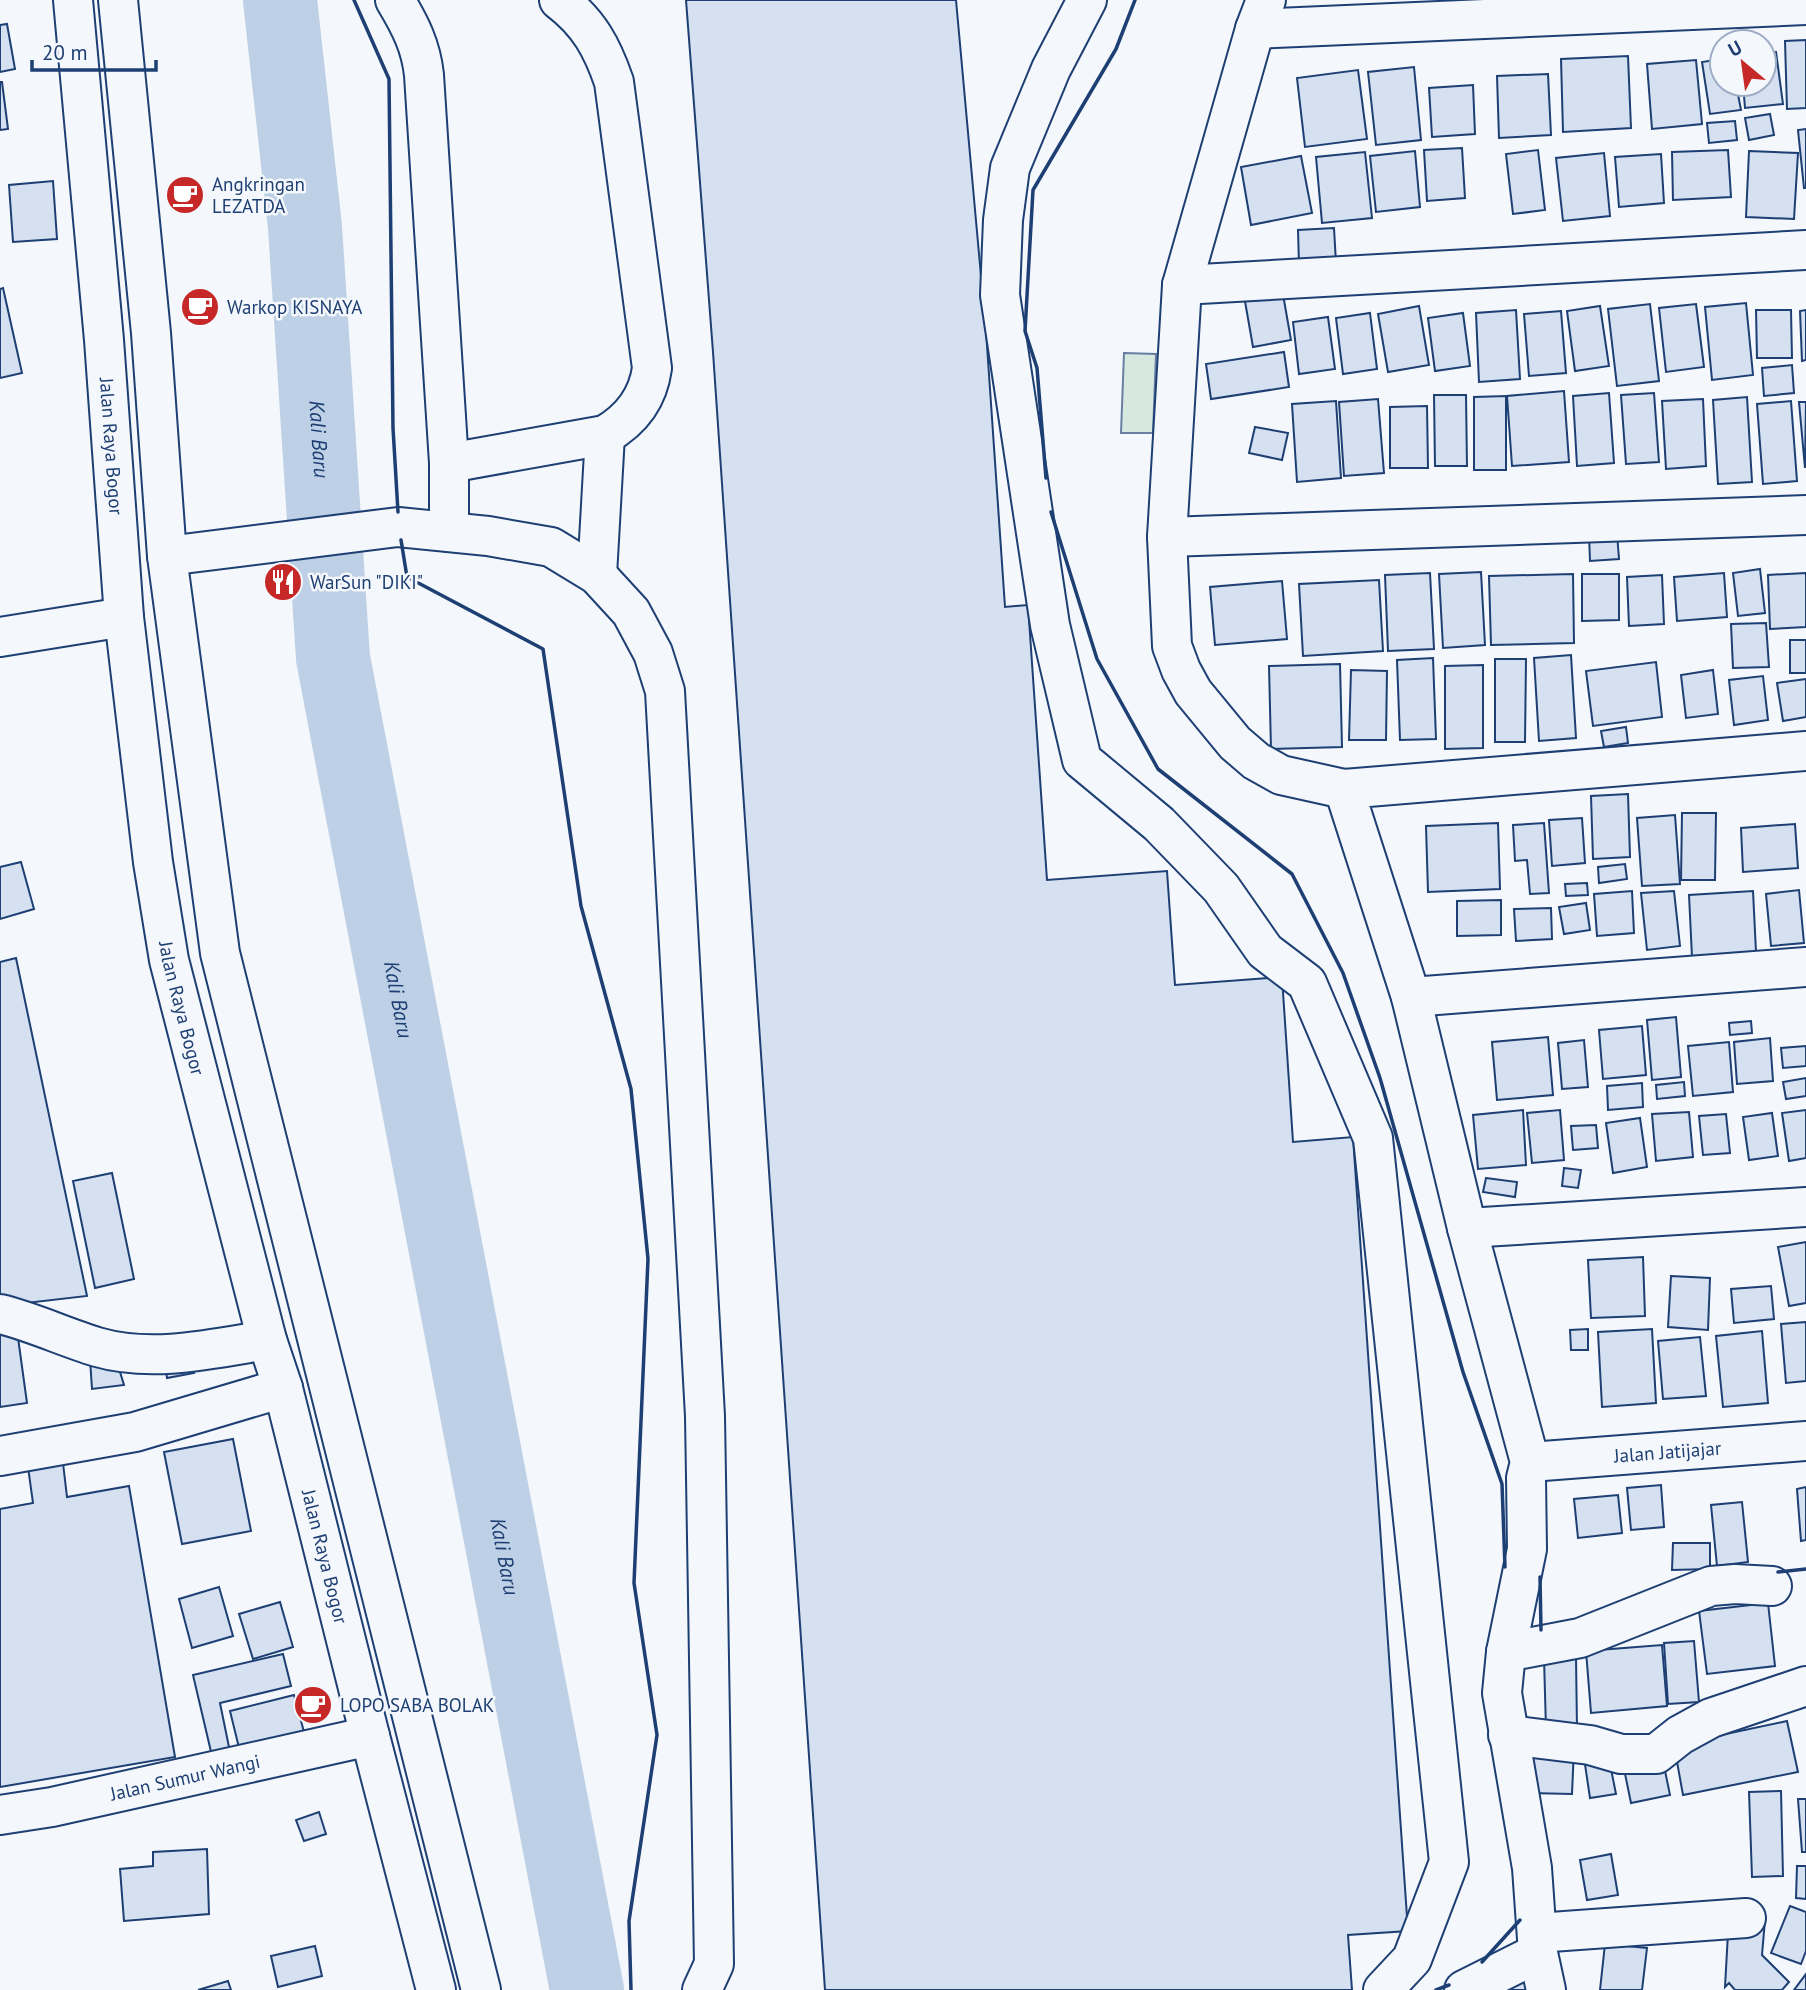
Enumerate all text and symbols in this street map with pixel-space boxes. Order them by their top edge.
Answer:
scale bar [32,28,156,72]
north arrow [1708,28,1778,98]
text: U [1724,35,1746,62]
text: 20 m [42,39,88,66]
place label: Angkringan LEZATDA [212,172,305,218]
cafe icon: Angkringan LEZATDA [164,174,206,216]
cafe icon: Warkop KISNAYA [179,286,221,328]
place label: Warkop KISNAYA [227,295,363,319]
street label: Jalan Raya Bogor [95,376,129,516]
water label: Kali Baru [303,399,335,479]
restaurant icon: WarSun "DIKI" [262,561,304,603]
place label: WarSun "DIKI" [310,570,423,594]
street label: Jalan Raya Bogor [154,938,210,1078]
water label: Kali Baru [378,959,419,1041]
street label: Jalan Jatijajar [1612,1435,1723,1468]
street label: Jalan Raya Bogor [297,1486,354,1627]
water label: Kali Baru [484,1516,525,1598]
cafe icon: LOPO SABA BOLAK [292,1684,334,1726]
place label: LOPO SABA BOLAK [340,1693,494,1717]
street label: Jalan Sumur Wangi [107,1749,262,1806]

